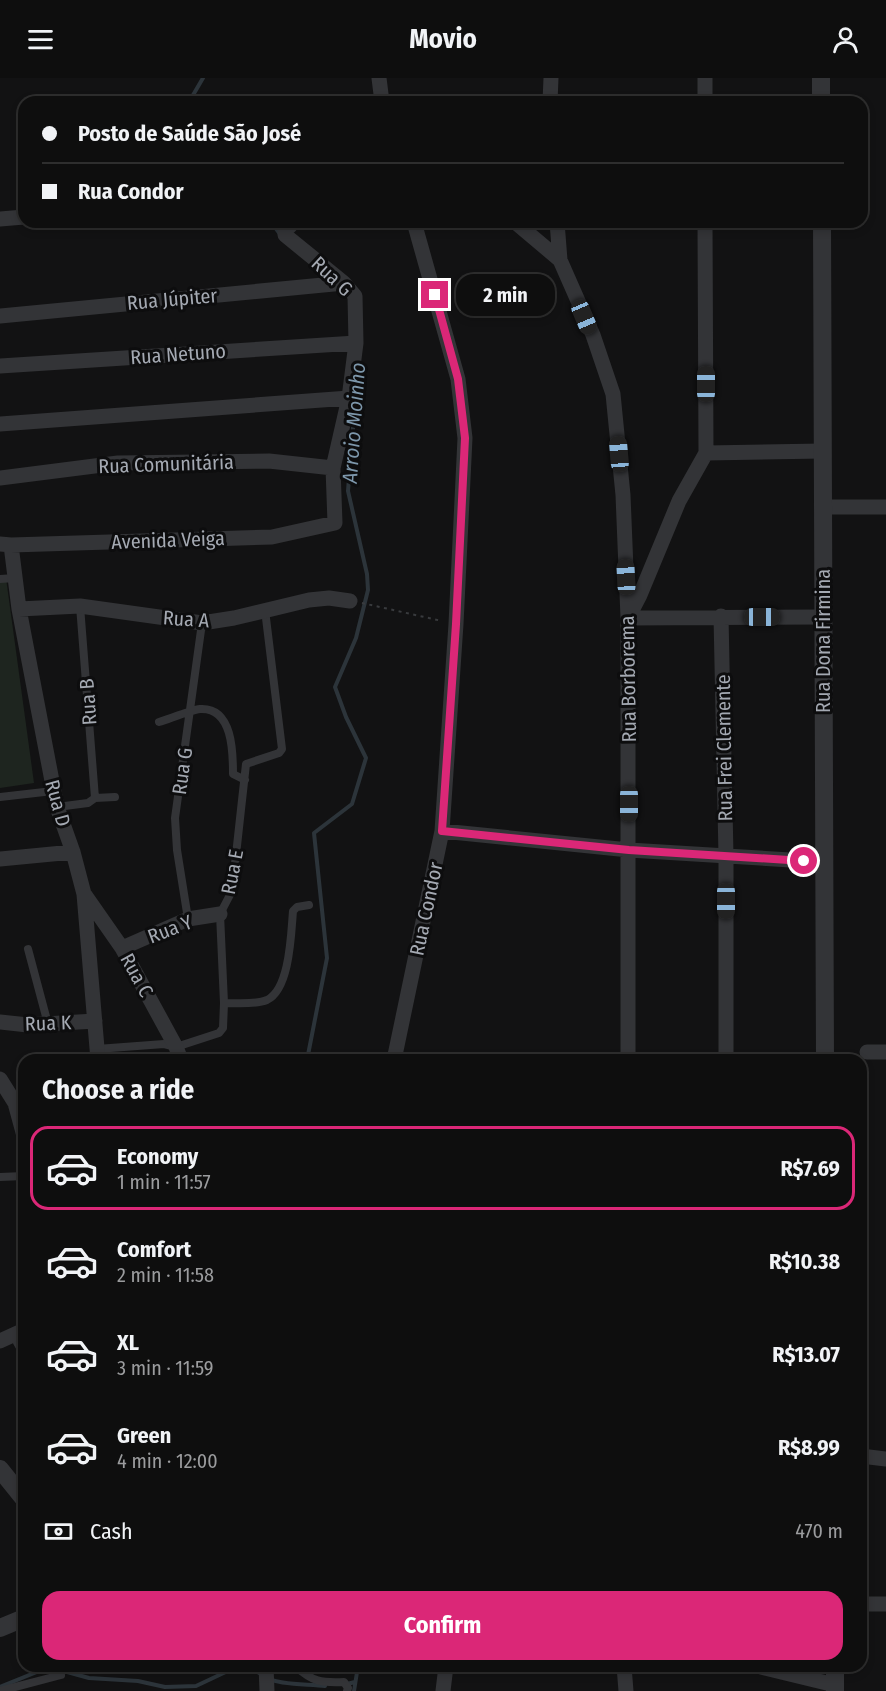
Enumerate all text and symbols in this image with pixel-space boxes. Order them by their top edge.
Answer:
icon: menu [24,23,57,56]
text: Movio [409,23,477,55]
icon: person [829,23,862,56]
text: Posto de Saúde São José [78,120,301,147]
text: Rua Condor [78,178,183,205]
street label: Rua G [307,251,357,301]
callout: 2 min [456,274,555,316]
route end [421,281,448,308]
street label: Rua Júpiter [126,283,218,315]
text: 2 min [483,283,528,307]
car [569,297,599,337]
street label: Rua Netuno [129,339,227,369]
water label: Arroio Moinho [337,362,371,485]
car [697,366,715,402]
car [608,435,630,473]
street label: Rua Comunitária [98,450,234,478]
street label: Avenida Veiga [111,526,225,554]
car [616,559,636,595]
street label: Rua Dona Firmina [811,569,835,713]
street label: Rua A [162,605,210,633]
car [744,608,780,626]
street label: Rua Borborema [615,615,641,743]
street label: Rua Frei Clemente [711,674,737,822]
street label: Rua B [74,678,102,726]
street label: Rua G [167,746,197,796]
street label: Rua D [40,777,76,829]
car [620,786,638,822]
route start [790,847,817,874]
street label: Rua E [216,848,248,896]
street label: Rua Condor [404,860,448,958]
car [717,883,735,919]
street label: Rua Y [144,910,196,948]
street label: Rua C [115,949,159,1001]
street label: Rua K [24,1010,72,1036]
text: Choose a ride [42,1074,194,1106]
icon: car [45,1141,99,1195]
text: Economy [117,1143,198,1170]
text: R$7.69 [780,1155,840,1182]
text: 1 min · 11:57 [117,1170,211,1194]
icon: car [45,1234,99,1288]
text: Comfort [117,1236,191,1263]
text: R$10.38 [769,1248,840,1275]
text: 2 min · 11:58 [117,1263,214,1287]
icon: car [45,1327,99,1381]
text: XL [117,1329,139,1356]
text: R$13.07 [772,1341,840,1368]
text: 3 min · 11:59 [117,1356,214,1380]
icon: car [45,1420,99,1474]
text: Green [117,1422,171,1449]
text: R$8.99 [778,1434,840,1461]
text: 4 min · 12:00 [117,1449,218,1473]
icon: cash [42,1515,75,1548]
text: Cash [90,1518,133,1545]
text: 470 m [795,1519,843,1543]
button: Confirm [42,1591,843,1660]

